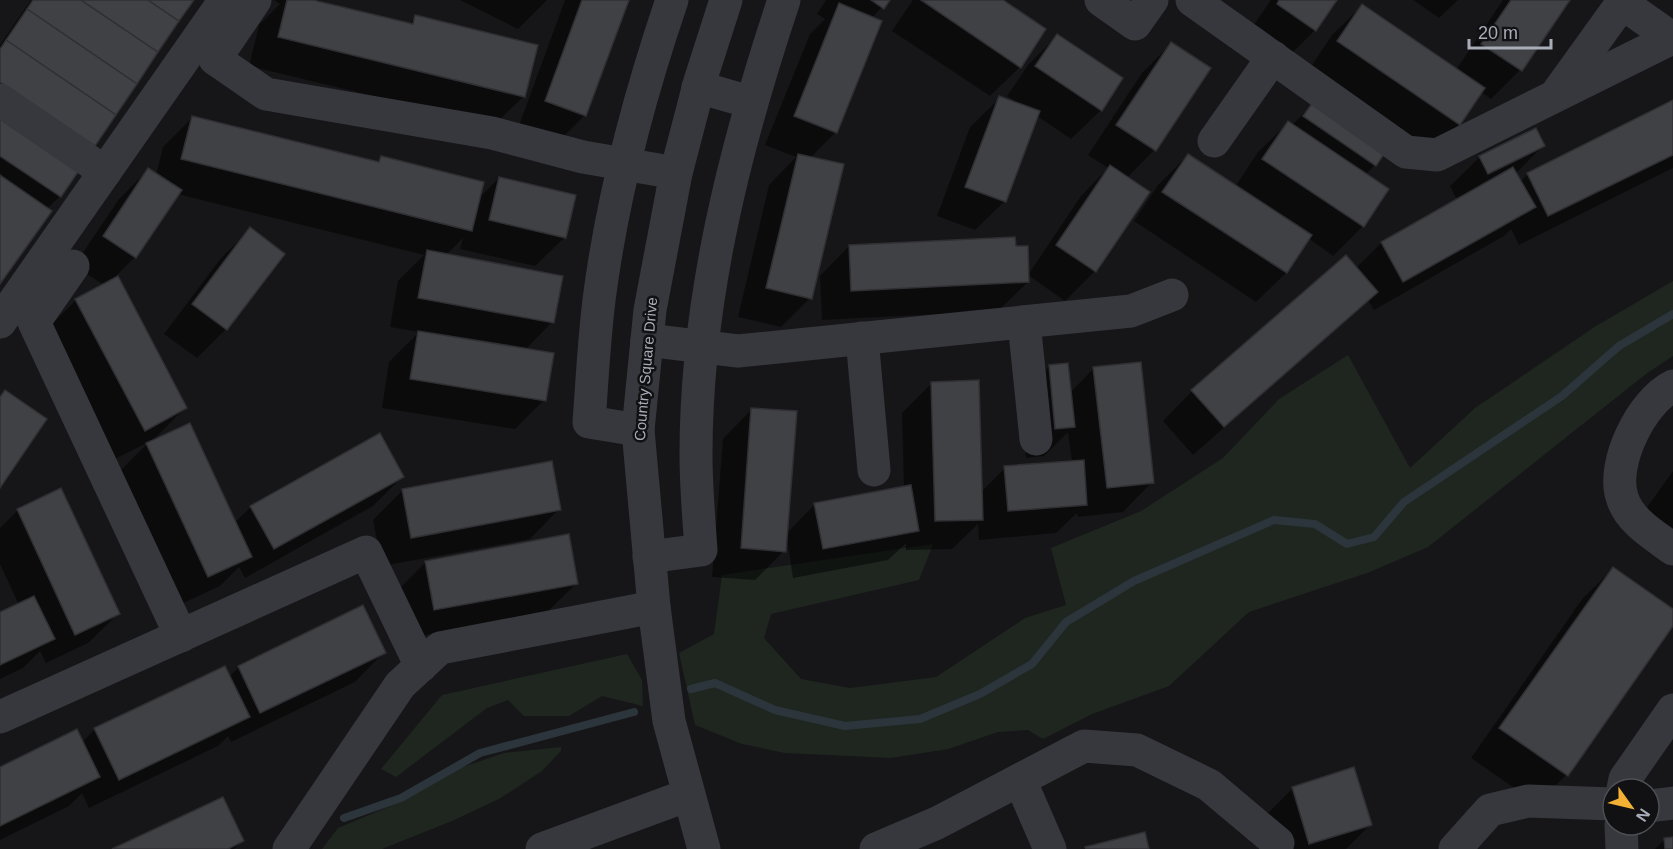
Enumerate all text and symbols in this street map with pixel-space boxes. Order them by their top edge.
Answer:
scale bar [1469,12,1552,50]
text: 20 m [1478,23,1518,43]
street label: Country Square Drive [631,296,660,442]
north arrow [1601,777,1661,837]
text: N [1633,806,1653,825]

